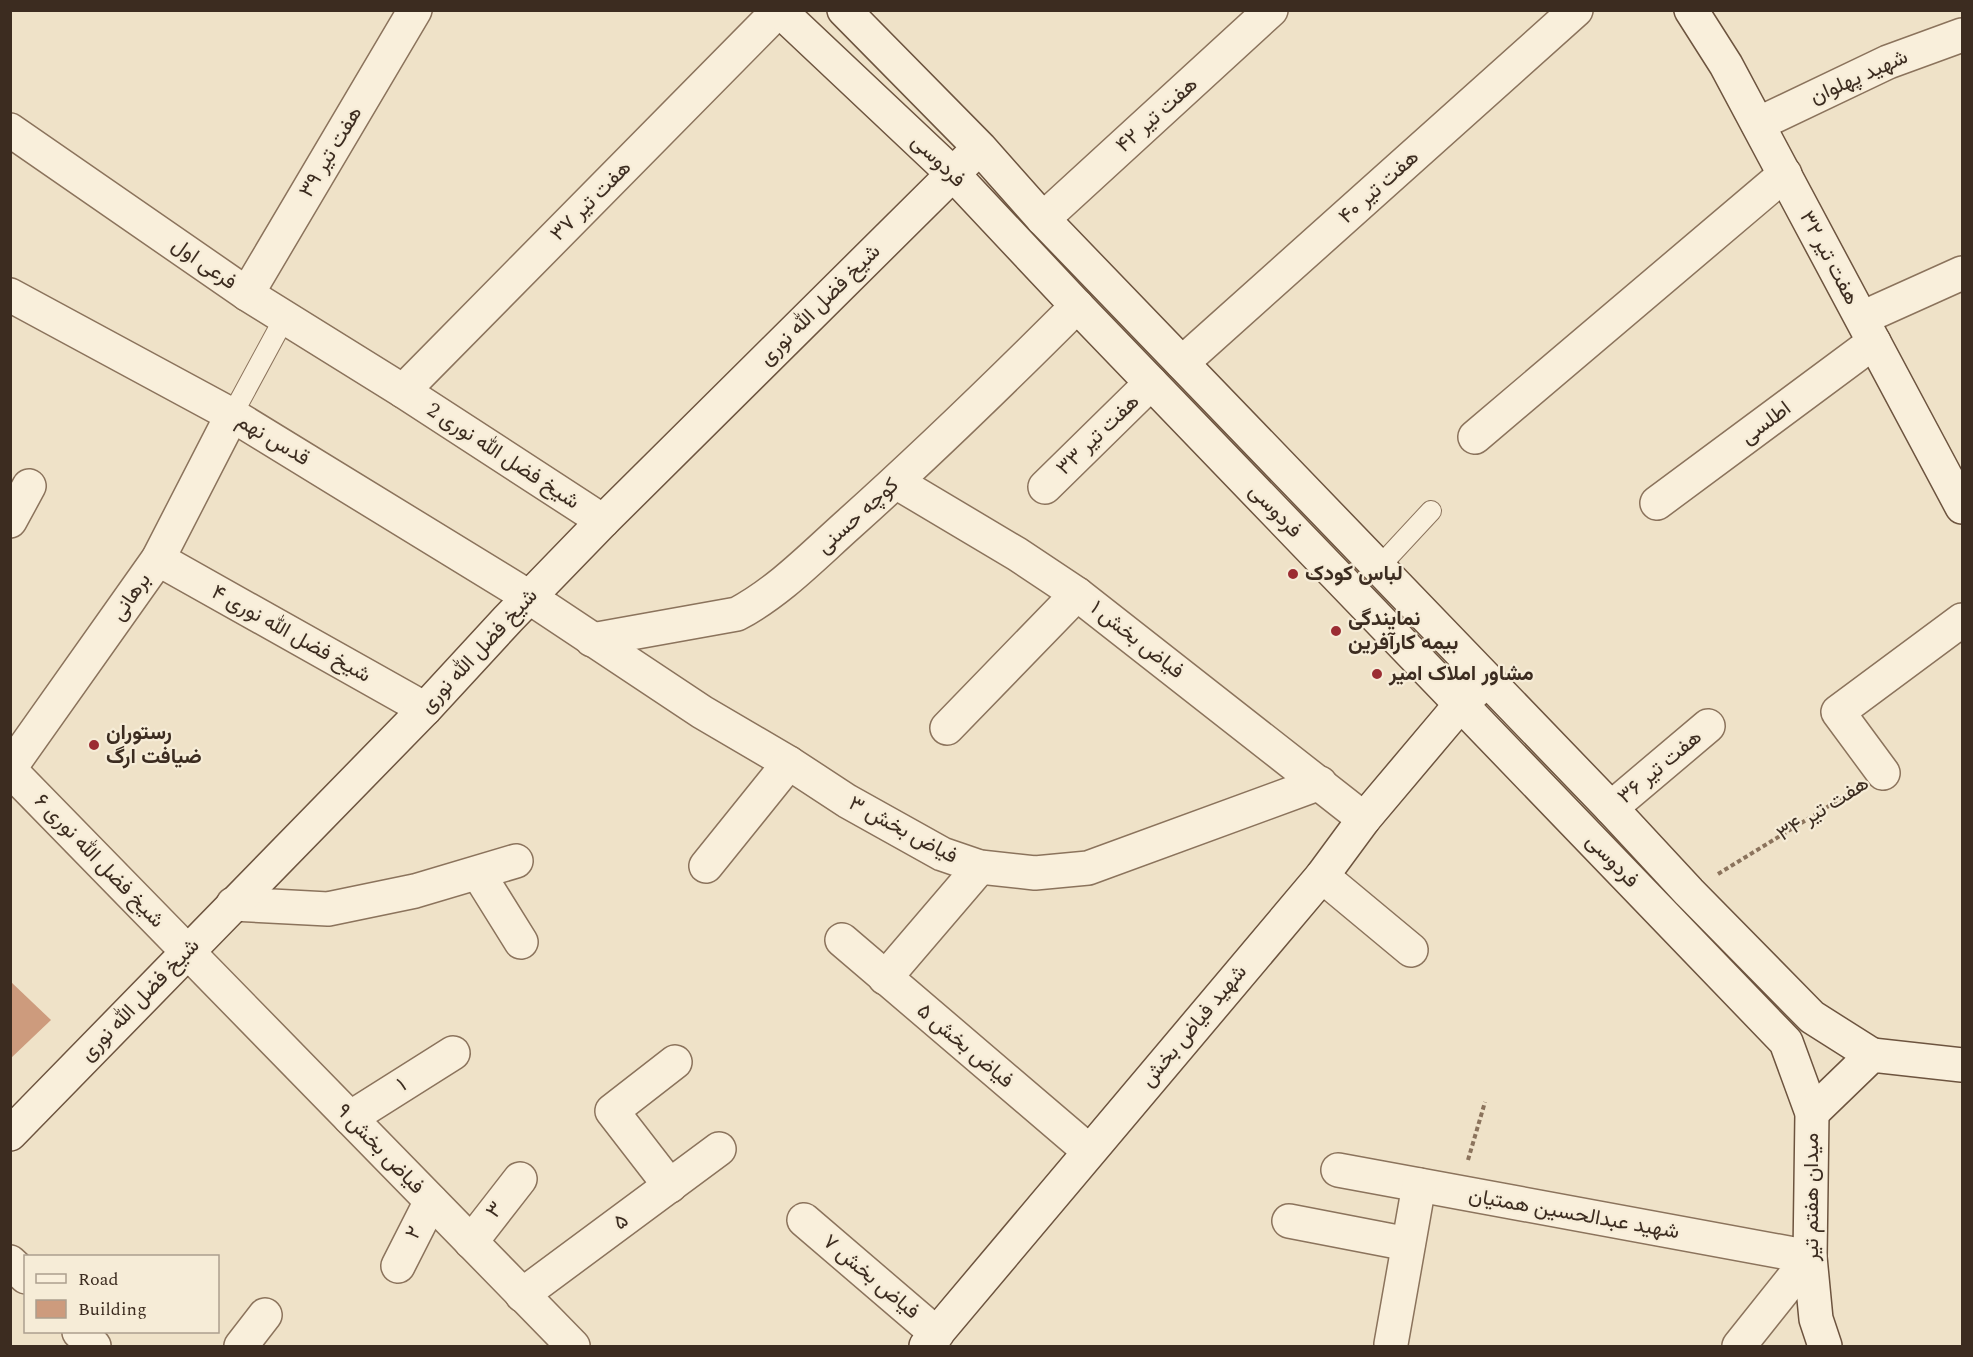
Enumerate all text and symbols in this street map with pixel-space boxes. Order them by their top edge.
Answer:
street label: شهید پهلوان [1805,41,1913,113]
street label: هفت تیر ۴۲ [1109,69,1205,161]
street label: هفت تیر ۳۹ [291,100,371,204]
street label: فردوسی [903,127,973,195]
street label: هفت تیر ۴۰ [1332,142,1426,232]
street label: هفت تیر ۳۷ [543,153,639,249]
street label: هفت تیر ۳۲ [1791,205,1867,311]
street label: فرعی اول [165,230,243,298]
street label: شیخ فضل الله نوری [752,237,888,373]
street label: هفت تیر ۳۳ [1049,387,1147,483]
street label: اطلسی [1734,393,1798,453]
street label: شیخ فضل الله نوری 2 [420,394,586,518]
street label: قدس نهم [230,406,316,474]
street label: کوچه حسنی [810,470,906,562]
street label: فردوسی [1241,476,1309,546]
place label: لباس کودک [1305,558,1403,590]
street label: برهانی [103,566,159,628]
marker: لباس کودک [1286,567,1300,581]
street label: شیخ فضل الله نوری ۴ [205,577,377,691]
street label: شیخ فضل الله نوری [412,581,546,721]
street label: فیاض بخش ۱ [1083,593,1191,687]
place label: نمایندگی بیمه کارآفرین [1348,603,1458,659]
marker: نمایندگی بیمه کارآفرین [1329,624,1343,638]
place label: مشاور املاک امیر [1388,658,1534,690]
marker: مشاور املاک امیر [1370,667,1384,681]
place label: رستوران ضیافت ارگ [106,717,202,773]
street label: هفت تیر ۳۶ [1611,722,1709,812]
marker: رستوران ضیافت ارگ [87,738,101,752]
street label: هفت تیر ۳۴ [1771,768,1875,850]
street label: شیخ فضل الله نوری ۶ [26,786,172,936]
street label: فیاض بخش ۳ [843,788,963,872]
street label: فردوسی [1578,826,1646,896]
street label: شیخ فضل الله نوری [73,931,207,1069]
street label: شهید فیاض بخش [1133,958,1255,1094]
street label: فیاض بخش ۵ [909,996,1021,1096]
street label: ۱ [391,1070,413,1100]
street label: فیاض بخش ۹ [328,1096,432,1202]
street label: میدان هفتم تیر [1796,1133,1828,1262]
street label: شهید عبدالحسین همتیان [1466,1180,1682,1248]
street label: ۳ [478,1195,512,1225]
street label: ۵ [606,1205,636,1239]
street label: ۲ [397,1221,431,1245]
street label: فیاض بخش ۷ [815,1227,927,1327]
legend [24,1255,219,1333]
text: Road [78,1266,119,1293]
text: Building [78,1296,147,1323]

